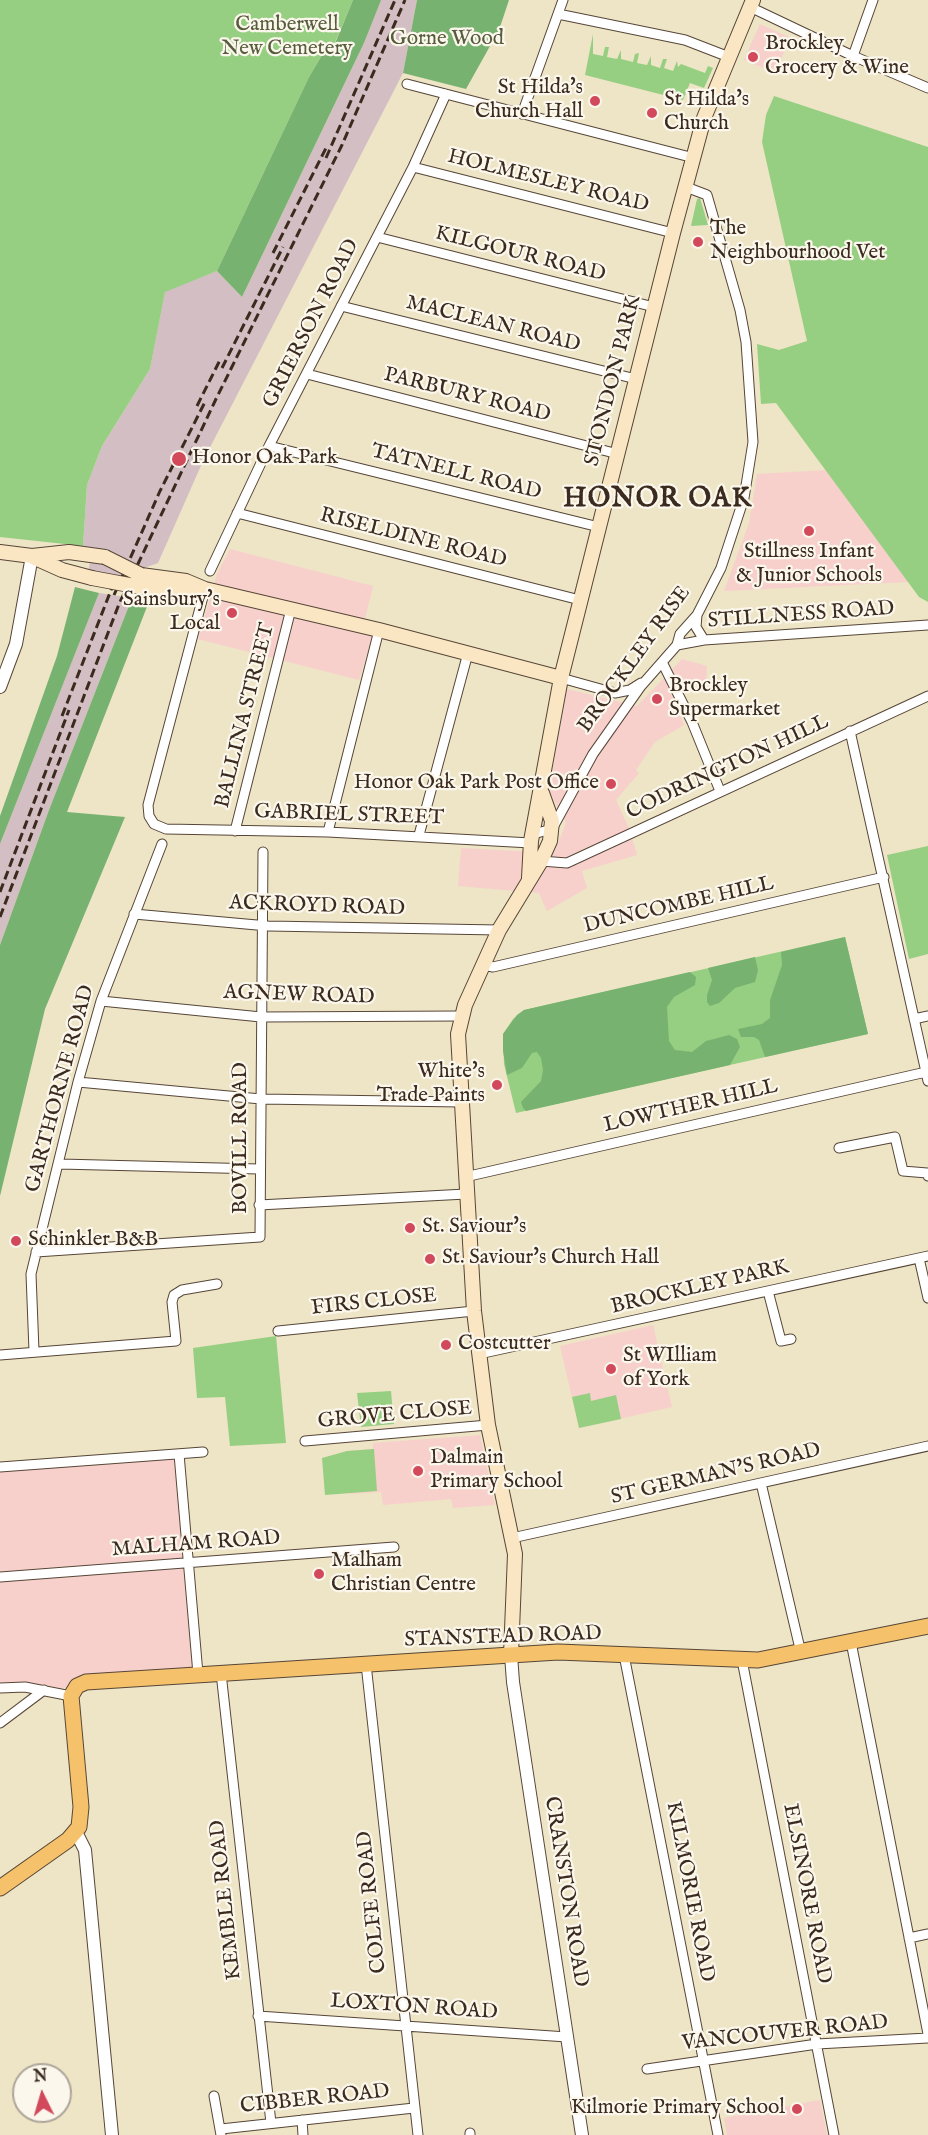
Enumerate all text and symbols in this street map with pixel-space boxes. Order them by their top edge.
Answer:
park label: Camberwell New Cemetery [222,13,352,63]
park label: Gorne Wood [390,27,504,53]
place label: Brockley Grocery & Wine [765,32,909,82]
marker: Brockley Grocery & Wine [746,50,760,64]
place label: St Hilda's Church Hall [475,76,583,126]
place label: St Hilda's Church [664,88,749,138]
marker: St Hilda's Church Hall [588,94,602,108]
marker: St Hilda's Church [645,106,659,120]
street label: HOLMESLEY ROAD [445,145,651,219]
place label: The Neighbourhood Vet [710,217,885,267]
street label: KILGOUR ROAD [432,222,608,288]
street label: GRIERSON ROAD [259,235,365,413]
marker: The Neighbourhood Vet [691,235,705,249]
street label: MACLEAN ROAD [403,291,583,359]
street label: STONDON PARK [581,293,647,469]
street label: PARBURY ROAD [381,363,553,429]
street label: TATNELL ROAD [368,440,544,506]
place label: Honor Oak Park [192,446,338,472]
marker: Honor Oak Park [170,450,188,468]
district label: HONOR OAK [563,484,753,516]
street label: RISELDINE ROAD [317,504,509,574]
marker: Stillness Infant & Junior Schools [802,524,816,538]
place label: Stillness Infant & Junior Schools [736,540,882,590]
street label: BROCKLEY RISE [573,582,697,738]
place label: Sainsbury's Local [123,588,220,638]
street label: STILLNESS ROAD [707,597,895,635]
marker: Sainsbury's Local [225,606,239,620]
street label: BALLINA STREET [211,621,281,811]
place label: Brockley Supermarket [669,674,780,724]
marker: Brockley Supermarket [650,692,664,706]
street label: CODRINGTON HILL [623,710,833,826]
place label: Honor Oak Park Post Office [354,771,599,797]
marker: Honor Oak Park Post Office [604,777,618,791]
street label: GABRIEL STREET [254,800,444,832]
street label: DUNCOMBE HILL [582,872,776,940]
street label: ACKROYD ROAD [229,891,405,923]
street label: AGNEW ROAD [223,981,375,1011]
street label: GARTHORNE ROAD [21,983,101,1195]
place label: White's Trade Paints [377,1060,485,1110]
street label: BOVILL ROAD [229,1062,255,1214]
street label: LOWTHER HILL [602,1075,780,1139]
marker: White's Trade Paints [490,1078,504,1092]
place label: St. Saviour's [422,1215,526,1241]
marker: St. Saviour's [403,1221,417,1235]
place label: Schinkler B&B [28,1228,158,1254]
marker: Schinkler B&B [9,1234,23,1248]
place label: St. Saviour's Church Hall [442,1246,659,1272]
marker: St. Saviour's Church Hall [423,1252,437,1266]
street label: BROCKLEY PARK [609,1255,791,1321]
street label: FIRS CLOSE [310,1284,438,1322]
place label: Costcutter [458,1332,551,1358]
marker: Costcutter [439,1338,453,1352]
place label: St WIlliam of York [623,1344,717,1394]
marker: St WIlliam of York [604,1362,618,1376]
street label: GROVE CLOSE [317,1397,473,1435]
street label: ST GERMAN'S ROAD [609,1439,823,1511]
place label: Dalmain Primary School [430,1446,563,1496]
marker: Dalmain Primary School [411,1464,425,1478]
street label: MALHAM ROAD [111,1527,281,1563]
place label: Malham Christian Centre [331,1549,476,1599]
marker: Malham Christian Centre [312,1567,326,1581]
street label: STANSTEAD ROAD [404,1622,602,1654]
street label: CRANSTON ROAD [537,1795,593,1989]
street label: KILMORIE ROAD [659,1800,719,1984]
street label: ELSINORE ROAD [776,1802,836,1986]
street label: KEMBLE ROAD [206,1819,248,1981]
street label: COLFE ROAD [353,1830,393,1974]
street label: LOXTON ROAD [330,1990,498,2026]
street label: VANCOUVER ROAD [681,2011,889,2057]
north arrow [12,2063,72,2123]
text: N [33,2066,48,2088]
street label: CIBBER ROAD [239,2080,391,2120]
place label: Kilmorie Primary School [571,2096,785,2122]
marker: Kilmorie Primary School [790,2102,804,2116]

